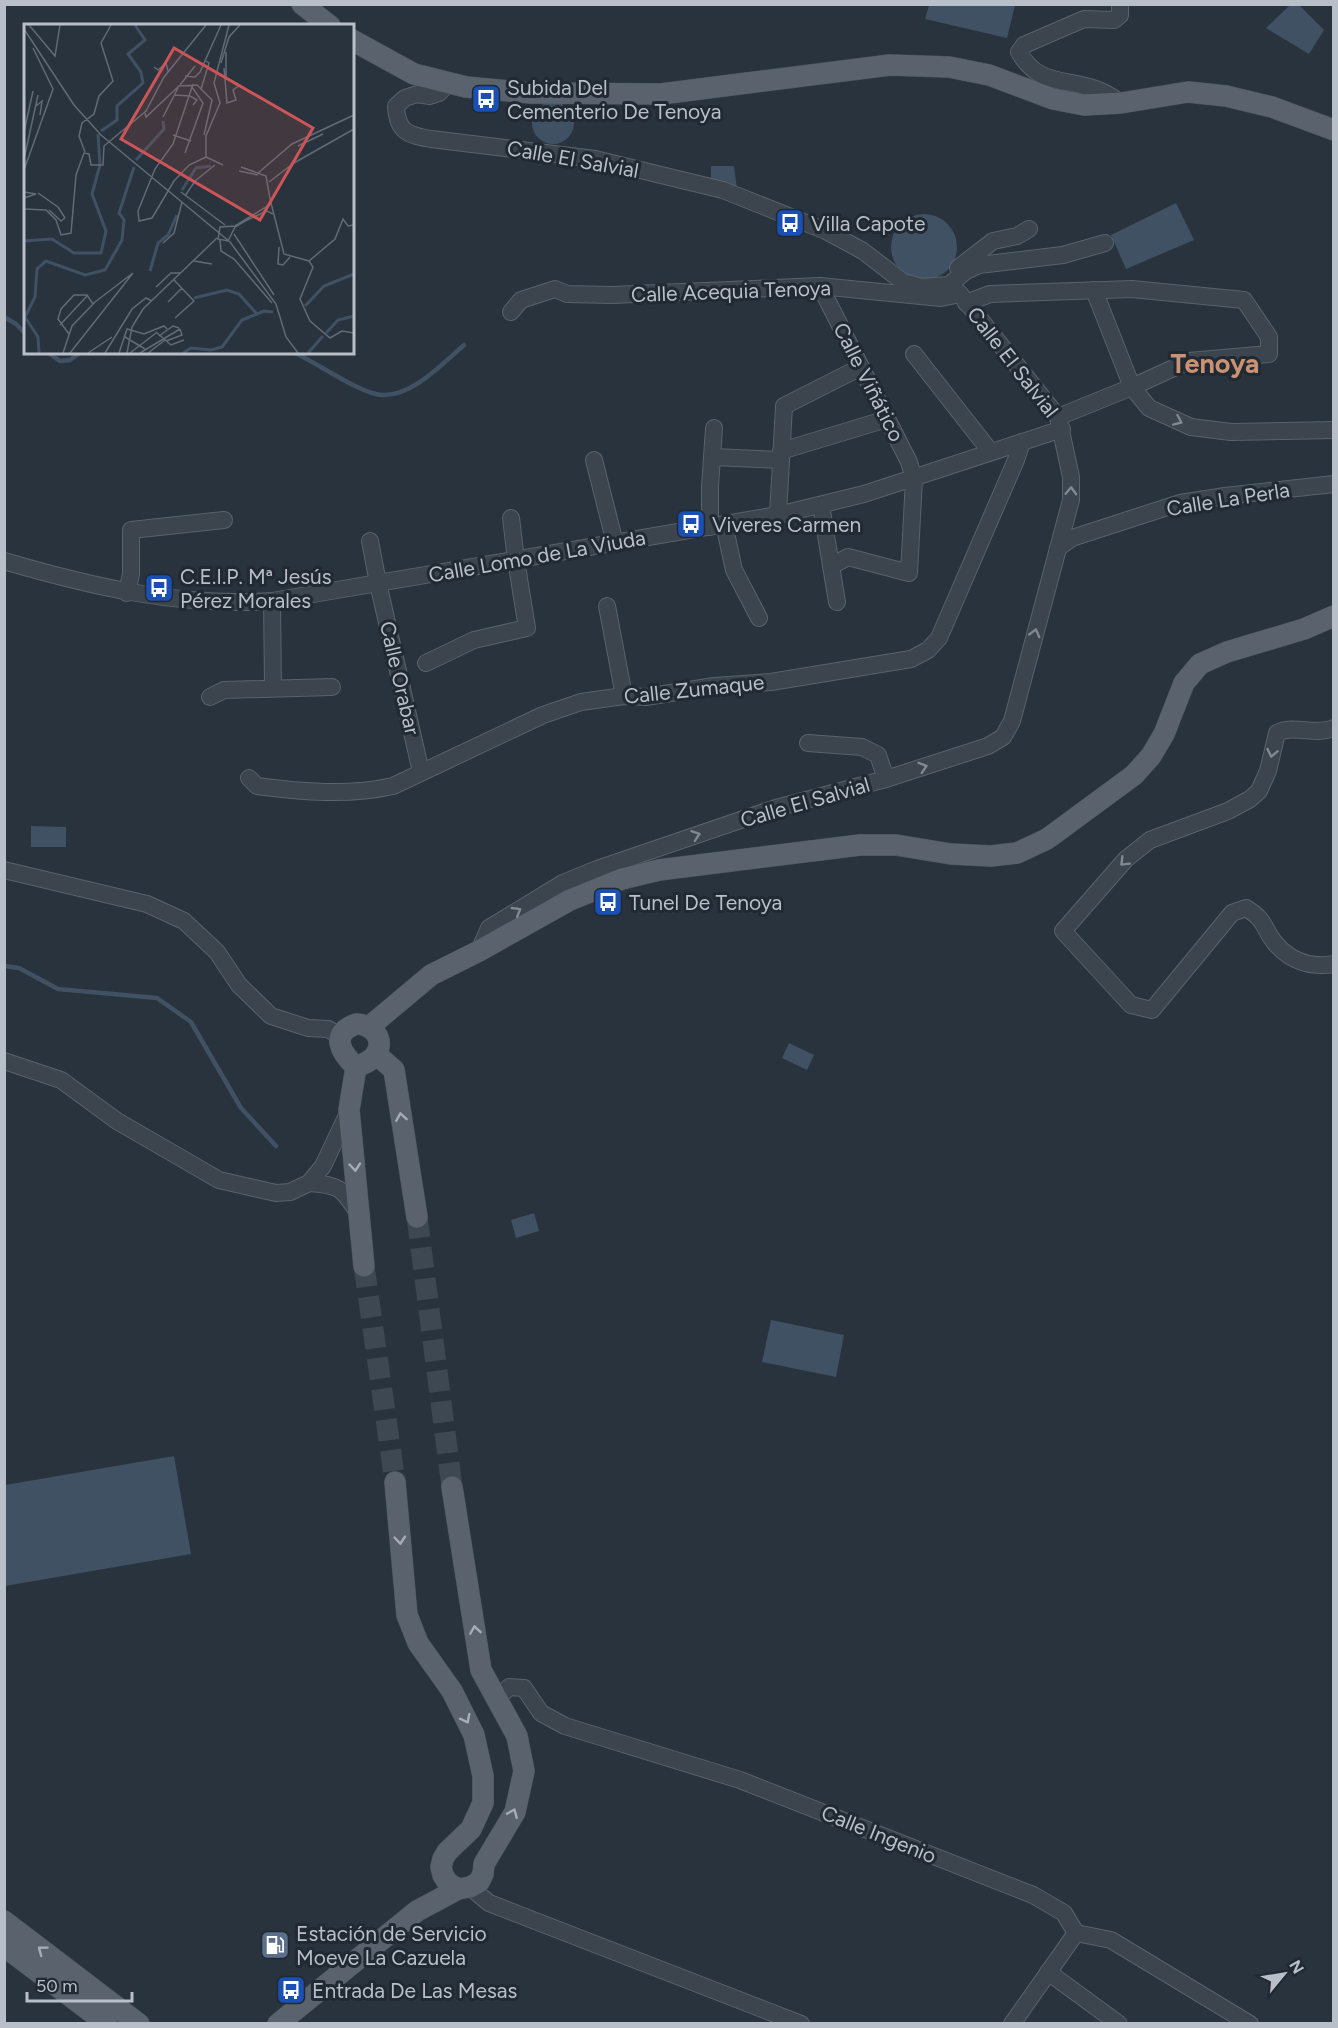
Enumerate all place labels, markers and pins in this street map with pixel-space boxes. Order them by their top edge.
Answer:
place label: Subida Del Cementerio De Tenoya [507,75,721,124]
bus stop icon: Subida Del Cementerio De Tenoya [470,83,502,115]
bus stop icon: Villa Capote [774,207,806,239]
place label: Villa Capote [811,211,925,236]
bus stop icon: Viveres Carmen [675,508,707,540]
place label: Viveres Carmen [712,512,861,537]
place label: C.E.I.P. Mª Jesús Pérez Morales [180,564,332,613]
bus stop icon: C.E.I.P. Mª Jesús Pérez Morales [143,572,175,604]
bus stop icon: Tunel De Tenoya [592,886,624,918]
place label: Tunel De Tenoya [629,890,782,915]
place label: Estación de Servicio Moeve La Cazuela [296,1921,487,1970]
fuel station icon: Estación de Servicio Moeve La Cazuela [259,1929,291,1961]
bus stop icon: Entrada De Las Mesas [275,1974,307,2006]
place label: Entrada De Las Mesas [312,1978,517,2003]

